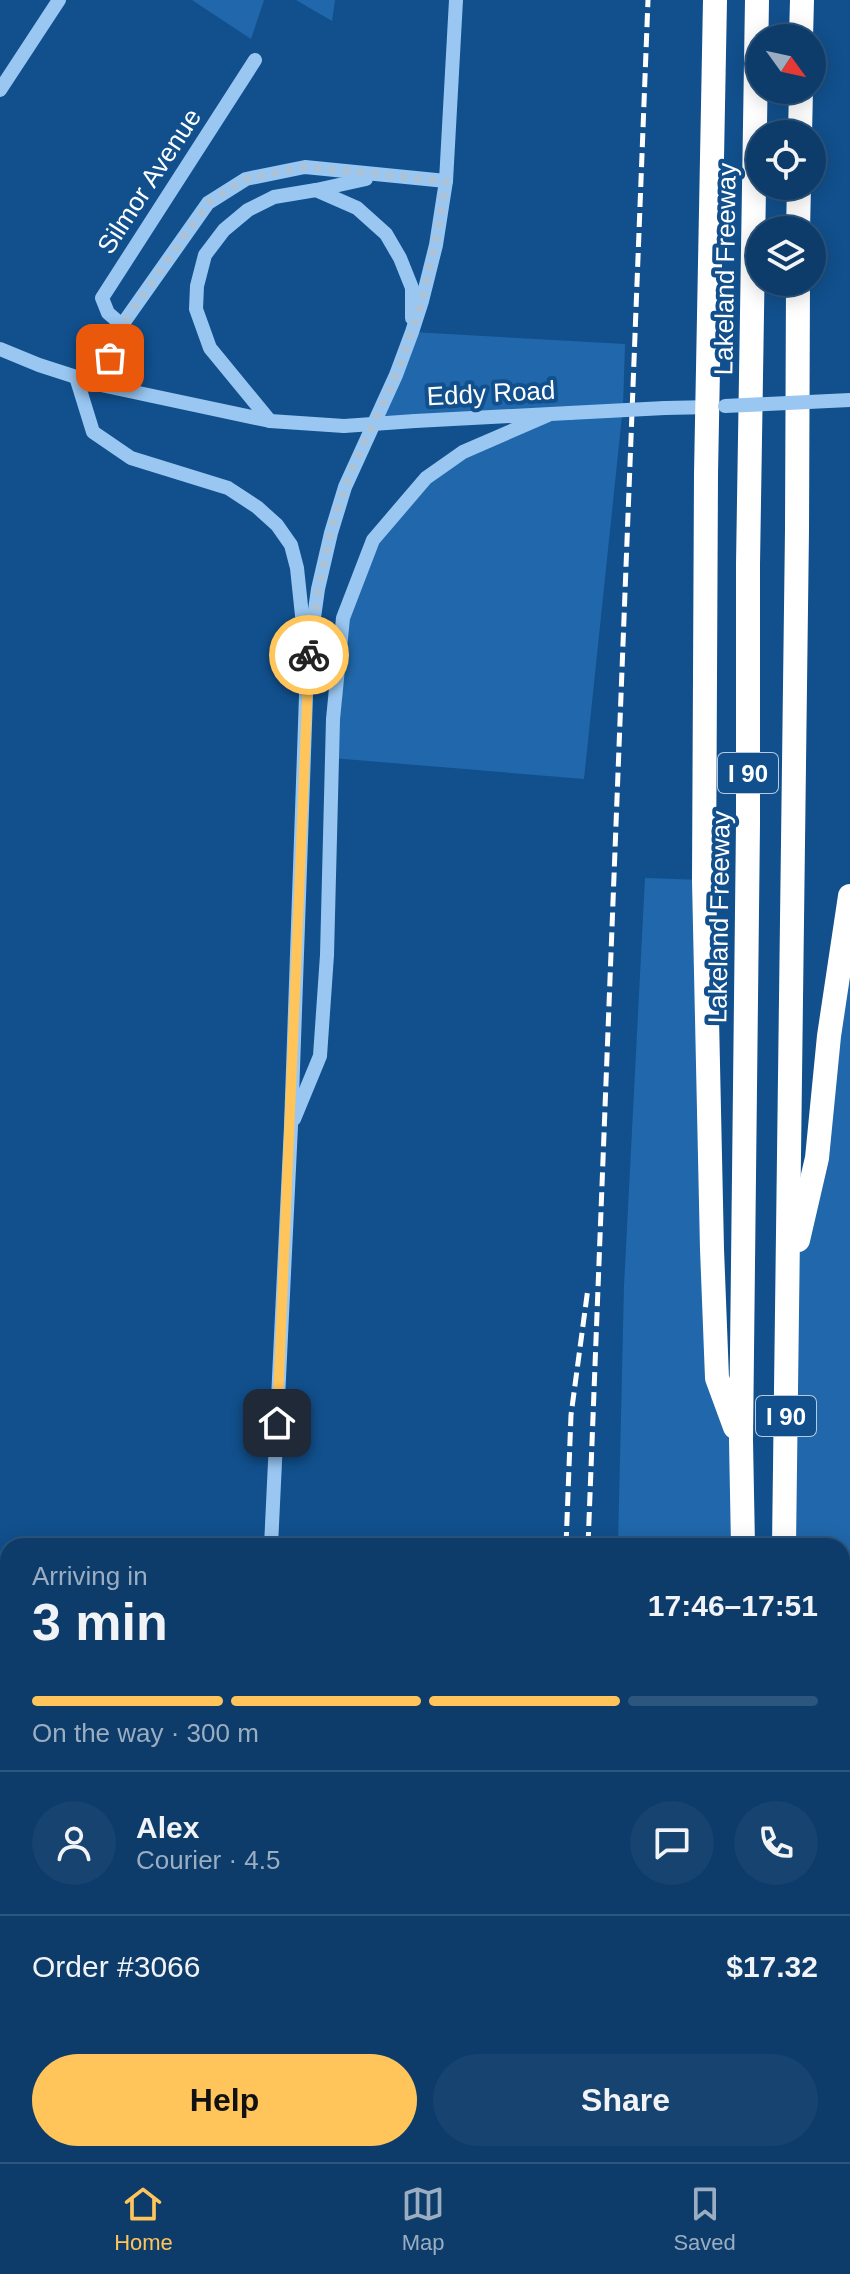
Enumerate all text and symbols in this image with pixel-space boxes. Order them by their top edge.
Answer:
north arrow [746,24,826,104]
map controls [746,24,826,296]
street label: Silmor Avenue [91,103,207,259]
button: locate [746,120,826,200]
street label: Lakeland Freeway [708,163,742,375]
button: layers [746,216,826,296]
pin [76,324,144,392]
icon: bag [88,336,132,380]
street label: Eddy Road [426,375,556,411]
courier [269,615,349,695]
icon: bike [287,633,331,677]
road number: I 90 [718,753,778,793]
street label: Lakeland Freeway [702,811,736,1023]
pin [243,1389,311,1457]
road number: I 90 [756,1396,816,1436]
icon: home [255,1401,299,1445]
text: Arriving in [32,1561,148,1591]
text: 17:46–17:51 [648,1589,818,1622]
text: 3 min [32,1593,168,1651]
text: On the way · 300 m [32,1718,259,1748]
button: person [32,1801,116,1885]
button: chat [630,1801,714,1885]
button: phone [734,1801,818,1885]
text: Alex [136,1811,199,1844]
text: Courier · 4.5 [136,1845,281,1875]
text: Order #3066 [32,1950,200,1983]
text: $17.32 [726,1950,818,1983]
button: Help [32,2054,417,2146]
button: Share [433,2054,818,2146]
tab: Home [114,2182,173,2256]
tab: Map [401,2182,445,2256]
tab: Saved [673,2182,736,2256]

